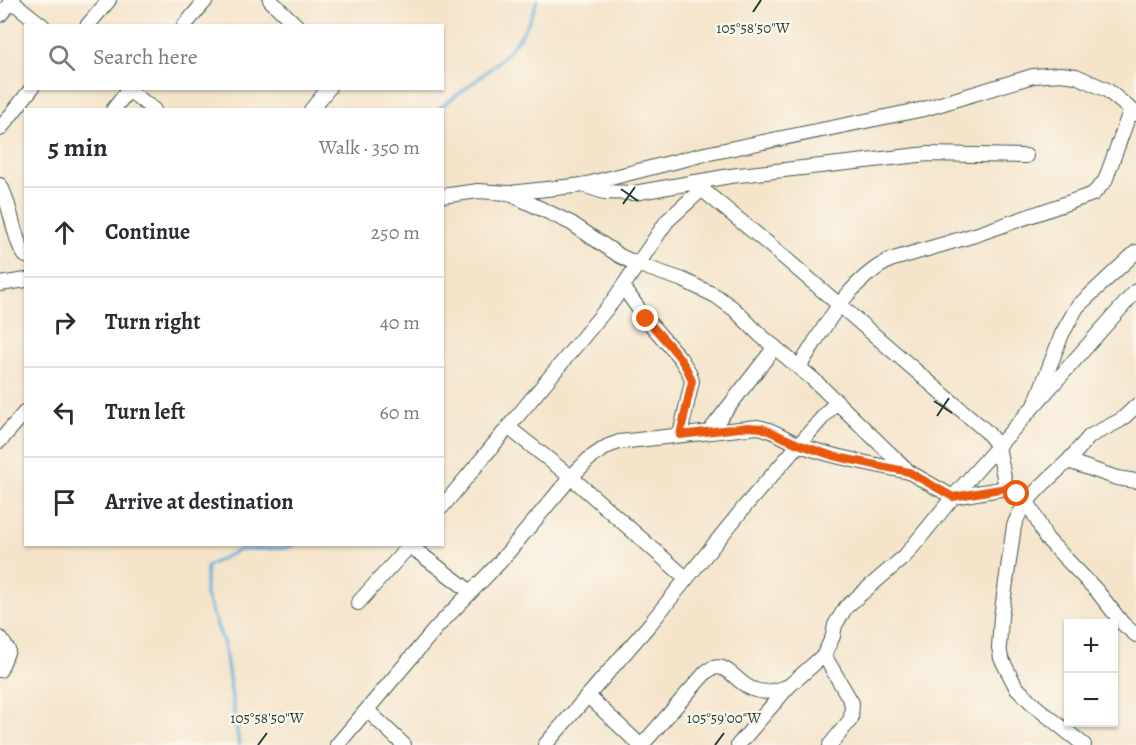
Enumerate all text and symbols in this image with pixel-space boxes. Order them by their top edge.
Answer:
text: 105°58'50"W [716,18,790,38]
search box [24,24,444,90]
icon: search [45,41,78,74]
text: Search here [93,42,198,72]
text: 5 min [48,130,108,165]
text: Walk · 350 m [319,134,420,161]
icon: ahead [48,216,81,249]
text: Continue [105,217,190,247]
text: 250 m [371,219,420,246]
route end [632,305,658,331]
icon: right [48,306,81,339]
text: Turn right [105,307,201,337]
text: 40 m [380,309,420,336]
icon: left [48,396,81,429]
text: Turn left [105,397,185,427]
text: 60 m [380,399,420,426]
route start [1003,480,1029,506]
icon: arrive [48,486,81,519]
text: Arrive at destination [105,487,294,517]
map controls [1064,619,1118,727]
button: + [1064,619,1118,673]
button: − [1064,673,1118,727]
text: 105°58'50"W [230,708,304,728]
text: 105°59'00"W [687,708,761,728]

